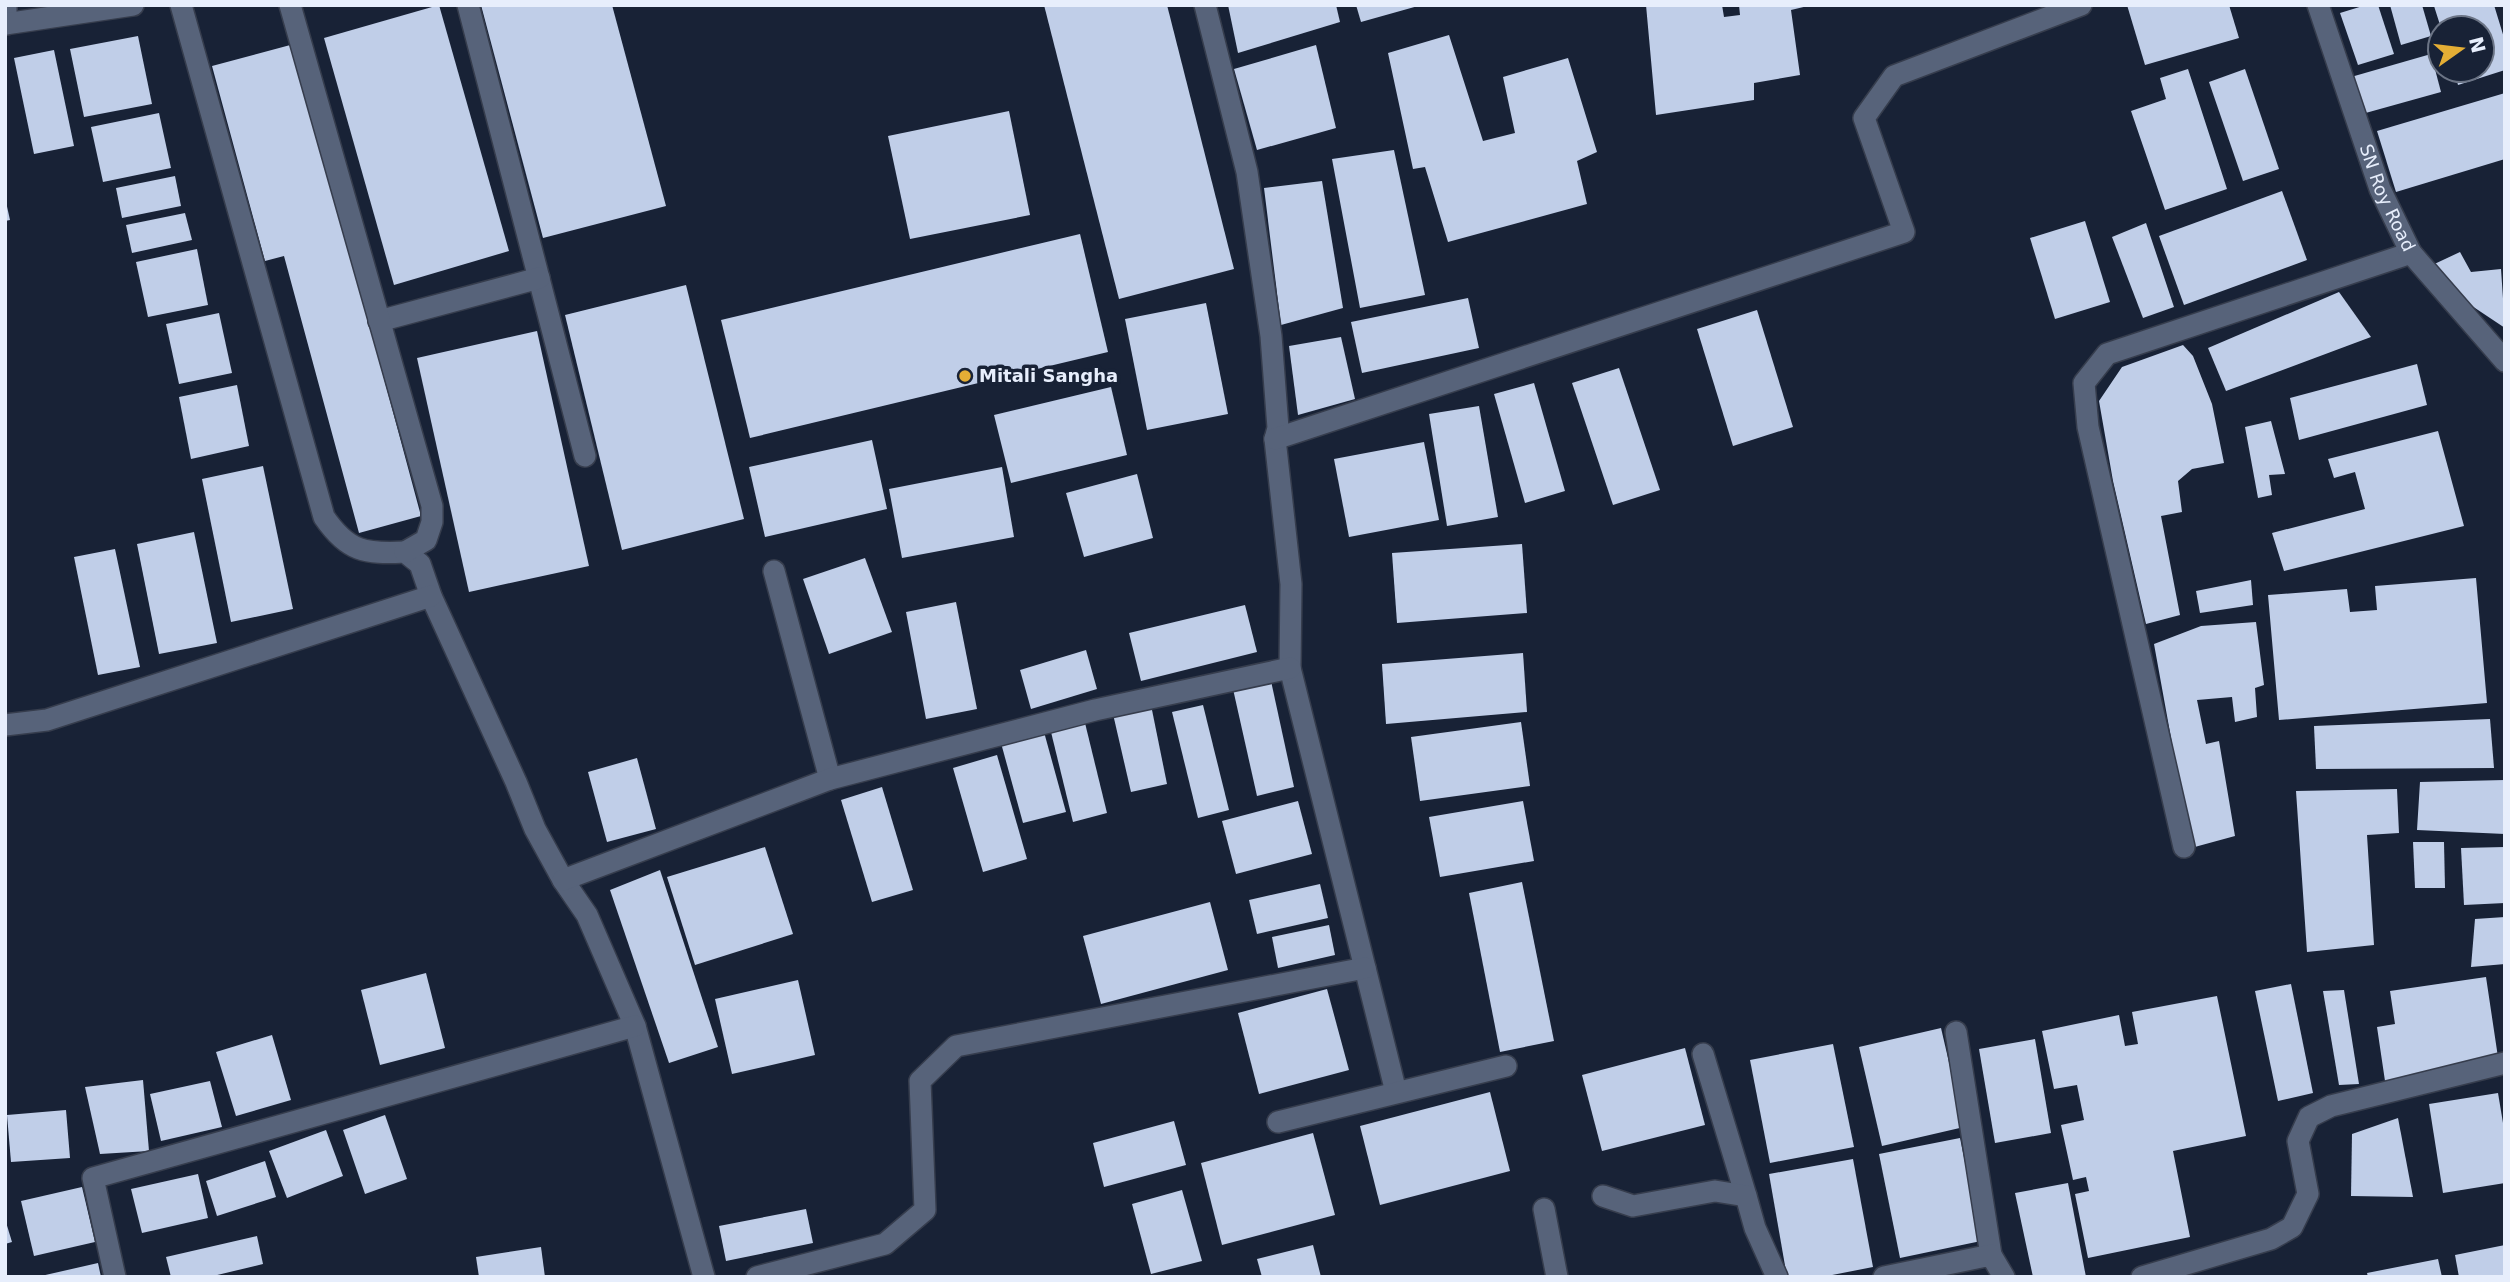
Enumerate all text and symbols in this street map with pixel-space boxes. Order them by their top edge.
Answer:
north arrow [2426,14,2496,84]
text: N [2465,35,2490,55]
street label: SN Roy Road [2356,141,2420,255]
place label: Mitali Sangha [979,365,1118,386]
marker: Mitali Sangha [957,368,973,384]

